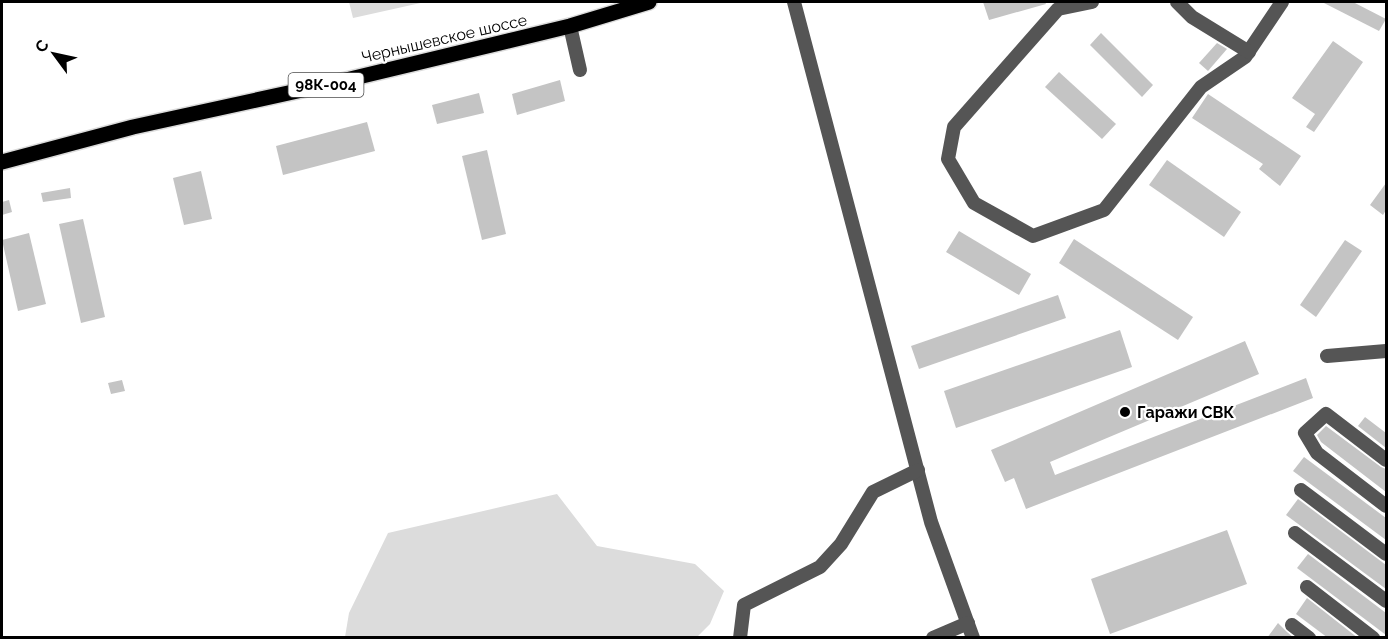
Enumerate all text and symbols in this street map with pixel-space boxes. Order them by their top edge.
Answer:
street label: Чернышевское шоссе [360,10,529,67]
north arrow [24,24,84,84]
text: С [31,36,53,56]
road number: 98К-004 [288,73,364,97]
place label: Гаражи СВК [1137,403,1234,422]
marker: Гаражи СВК [1118,405,1132,419]

